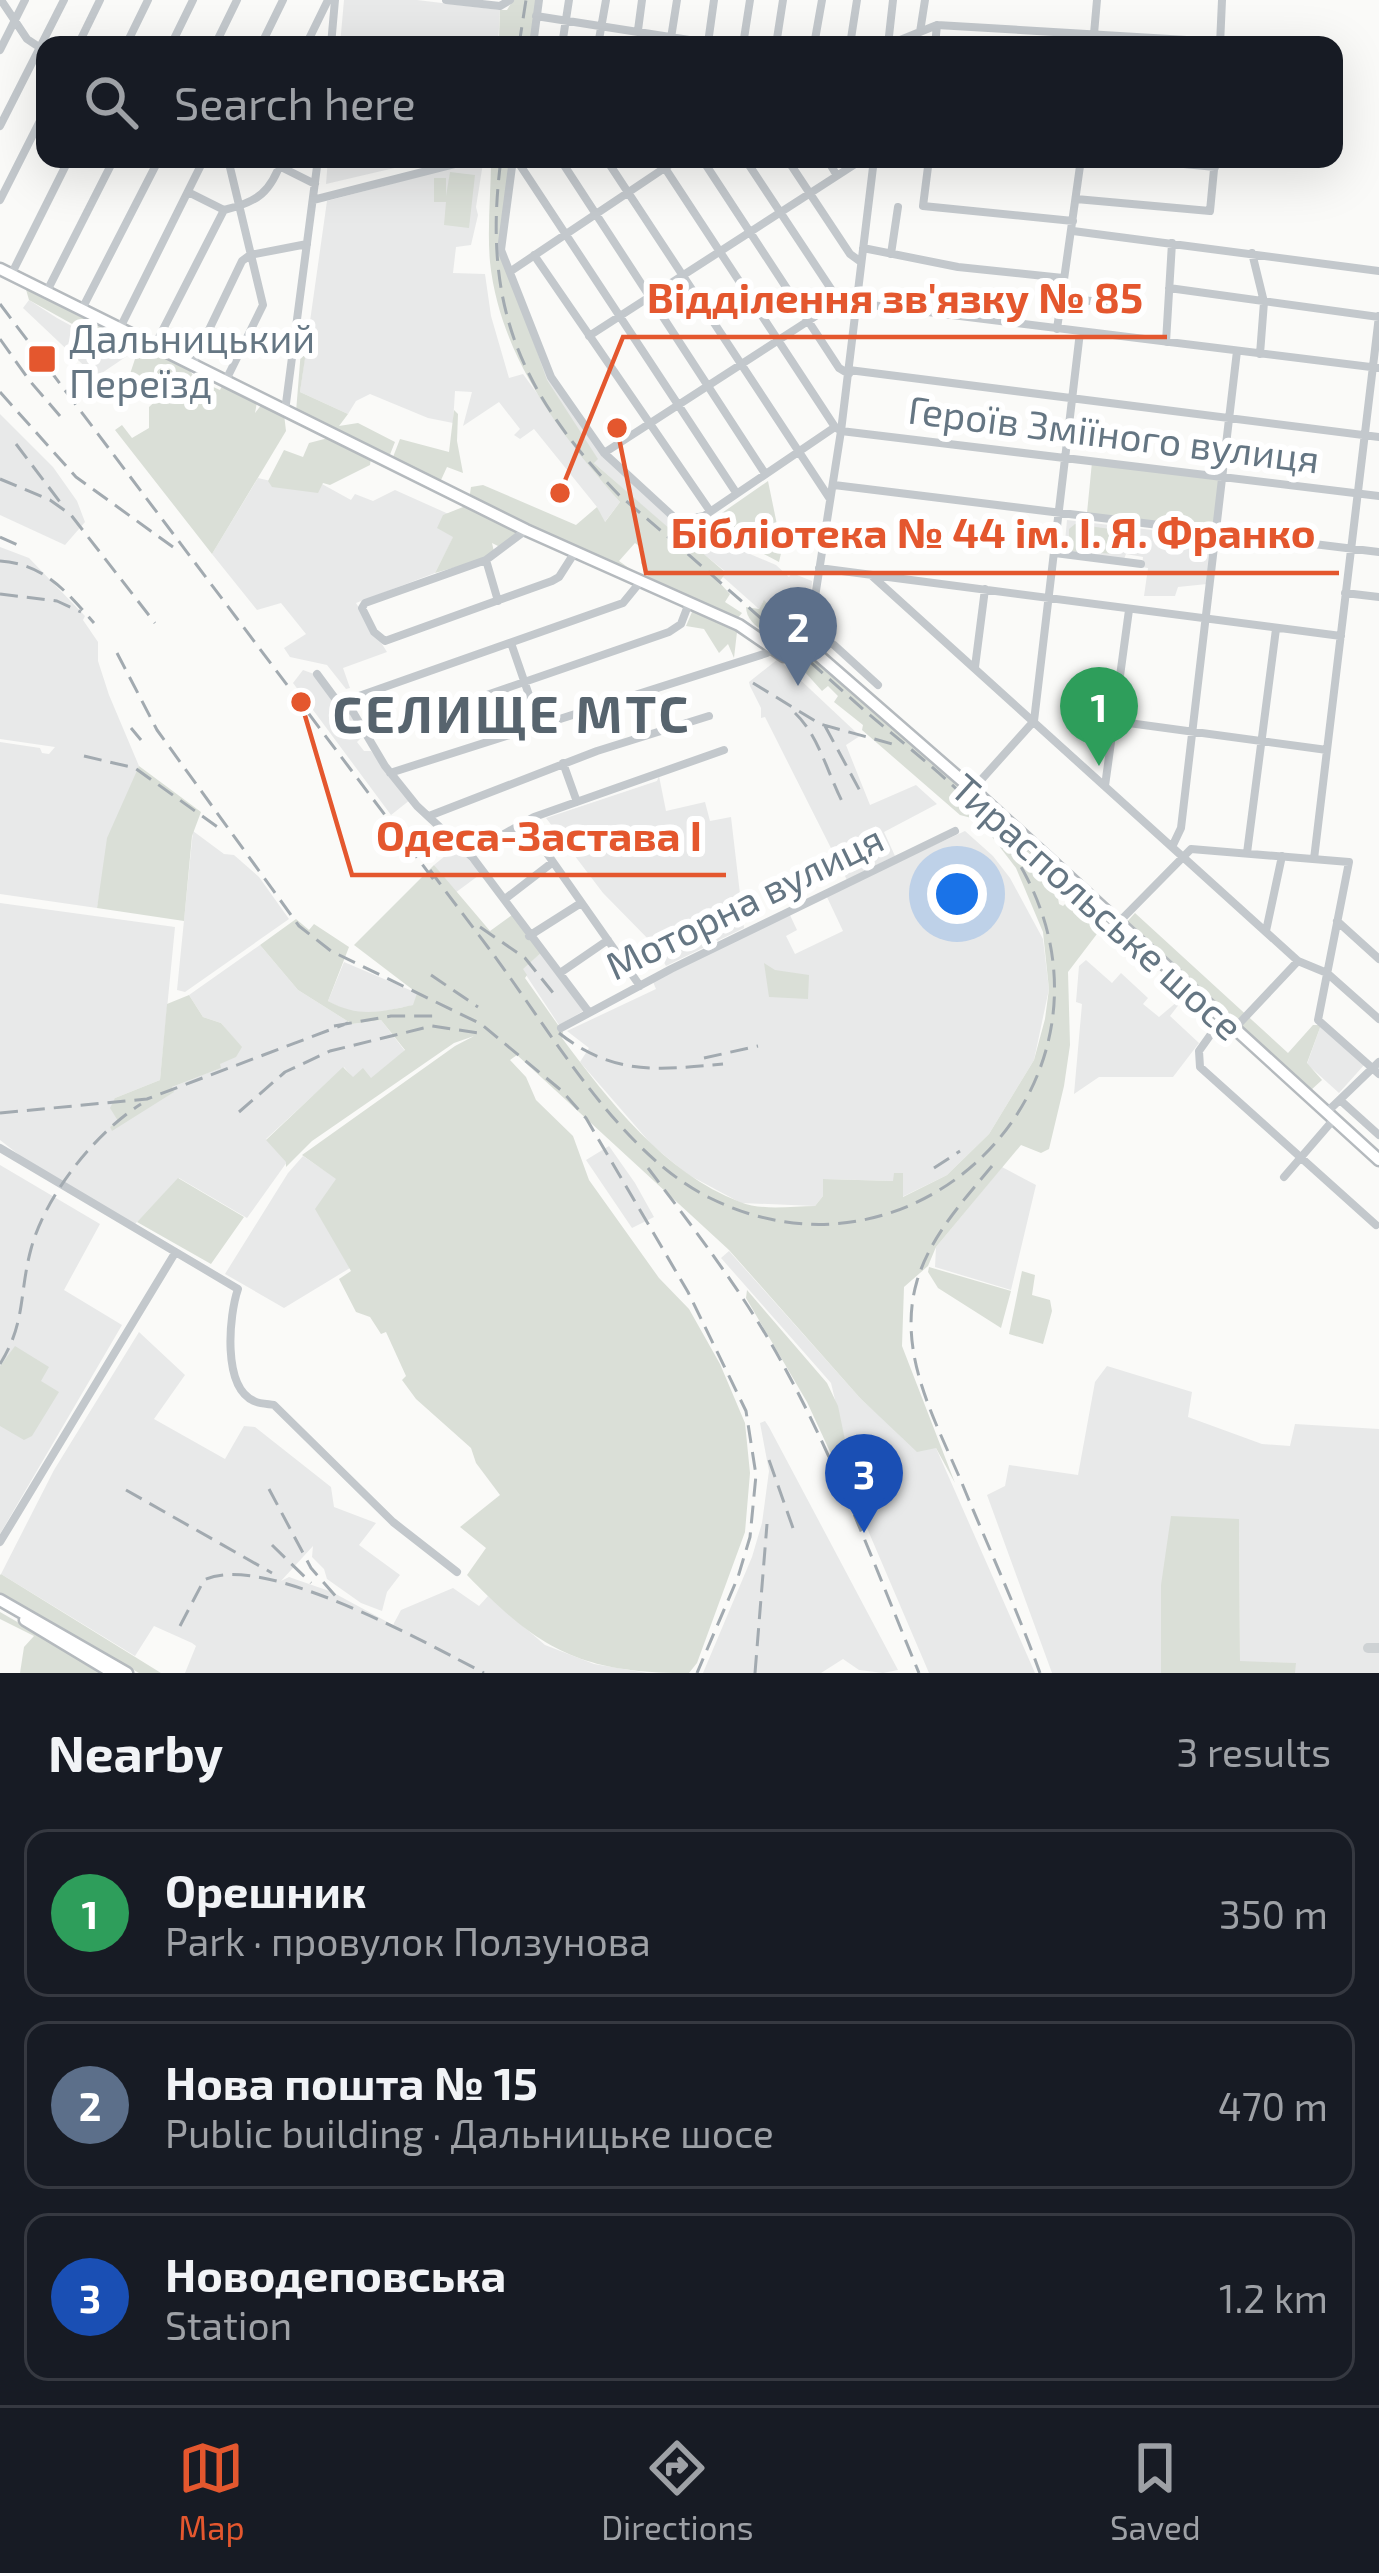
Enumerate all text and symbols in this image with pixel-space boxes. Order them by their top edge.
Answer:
search box [36,36,1343,168]
icon: search [78,69,144,135]
text: Search here [174,75,416,129]
callout: Відділення зв'язку № 85 [623,259,1167,337]
text: Відділення зв'язку № 85 [647,271,1143,322]
place label: Дальницький Переїзд [69,314,315,406]
marker: Дальницький Переїзд [26,343,58,375]
street label: Героїв Зміїного вулиця [906,384,1322,483]
callout: Бібліотека № 44 ім. І. Я. Франко [646,495,1339,573]
text: Бібліотека № 44 ім. І. Я. Франко [670,506,1316,556]
pin: 2 [759,587,837,686]
pin: 1 [1060,667,1138,766]
district label: CЕЛИЩЕ МТС [332,682,692,743]
street label: Тираспольське шосе [943,763,1253,1049]
callout: Одеса-Застава I [352,797,726,875]
text: Одеса-Застава I [376,809,702,859]
street label: Моторна вулиця [598,813,891,989]
your location [927,864,987,924]
pin: 3 [825,1434,903,1533]
text: Nearby [48,1721,223,1782]
text: 3 results [1177,1728,1331,1775]
text: Орешник [165,1863,366,1917]
text: 1 [82,1890,98,1937]
text: 350 m [1219,1890,1328,1937]
text: Park · провулок Ползунова [165,1917,651,1964]
text: Нова пошта № 15 [165,2055,538,2109]
text: 2 [79,2082,101,2129]
text: 470 m [1218,2082,1328,2129]
text: Public building · Дальницьке шосе [165,2109,774,2156]
text: Новодеповська [165,2247,506,2301]
text: 3 [79,2274,101,2321]
text: 1.2 km [1219,2274,1328,2321]
text: Station [165,2301,292,2348]
tab: Map [178,2435,245,2547]
tab: Directions [601,2435,753,2547]
tab: Saved [1110,2435,1201,2547]

